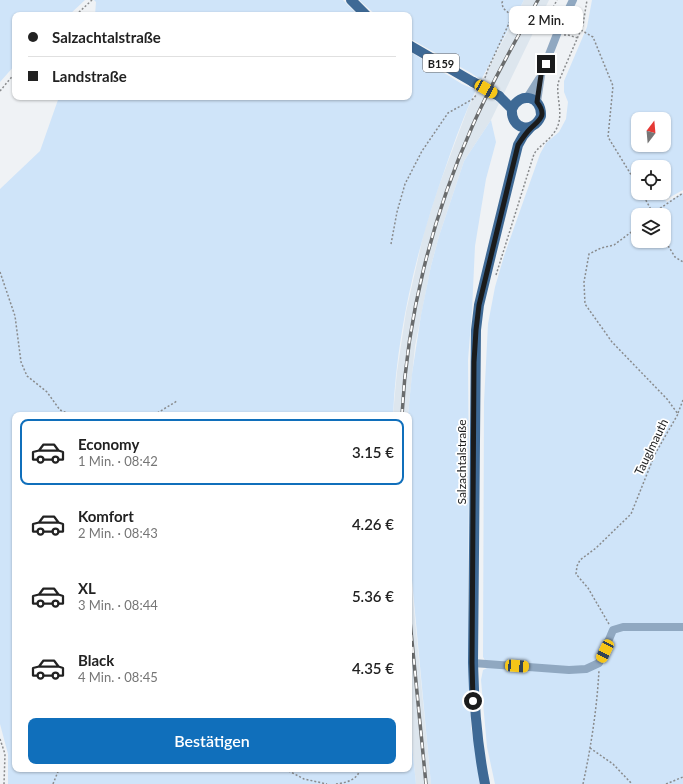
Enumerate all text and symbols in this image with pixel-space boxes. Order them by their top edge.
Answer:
callout: 2 Min. [509,6,583,34]
text: 2 Min. [528,12,564,28]
text: Salzachtalstraße [52,28,161,46]
road number: B159 [423,54,459,72]
route end [537,55,555,73]
text: Landstraße [52,67,127,85]
car [473,78,499,100]
north arrow [631,112,671,152]
map controls [631,112,671,248]
button: locate [631,160,671,200]
button: layers [631,208,671,248]
street label: Tauglmauth [631,416,671,478]
street label: Salzachtalstraße [454,419,469,505]
icon: car [30,434,66,470]
text: Economy [78,435,139,453]
text: 3.15 € [352,443,394,461]
text: 1 Min. · 08:42 [78,453,158,469]
icon: car [30,506,66,542]
text: Komfort [78,507,134,525]
text: 4.26 € [352,515,394,533]
text: 2 Min. · 08:43 [78,525,158,541]
icon: car [30,578,66,614]
text: XL [78,579,96,597]
text: 5.36 € [352,587,394,605]
text: 3 Min. · 08:44 [78,597,158,613]
car [594,638,616,664]
icon: car [30,650,66,686]
text: Black [78,651,114,669]
text: 4.35 € [352,659,394,677]
car [505,659,529,673]
text: 4 Min. · 08:45 [78,669,158,685]
route start [464,692,482,710]
button: Bestätigen [28,718,396,764]

